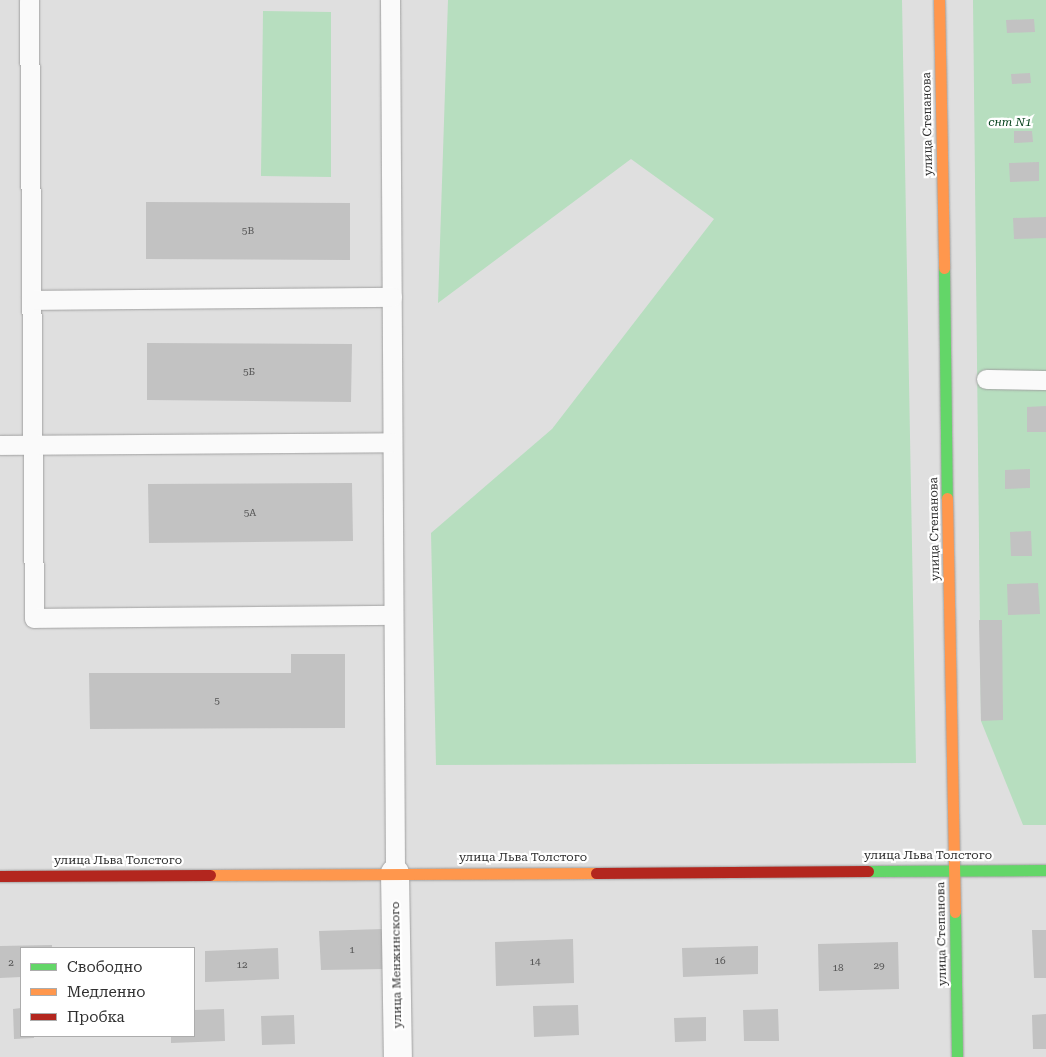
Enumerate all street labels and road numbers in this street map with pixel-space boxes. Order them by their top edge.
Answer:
street label: улица Степанова [920,72,936,176]
street label: улица Степанова [927,477,943,581]
street label: улица Льва Толстого [864,849,992,863]
street label: улица Льва Толстого [459,851,587,865]
street label: улица Льва Толстого [54,854,182,868]
street label: улица Степанова [934,882,950,986]
street label: улица Менжинского [389,901,405,1029]

